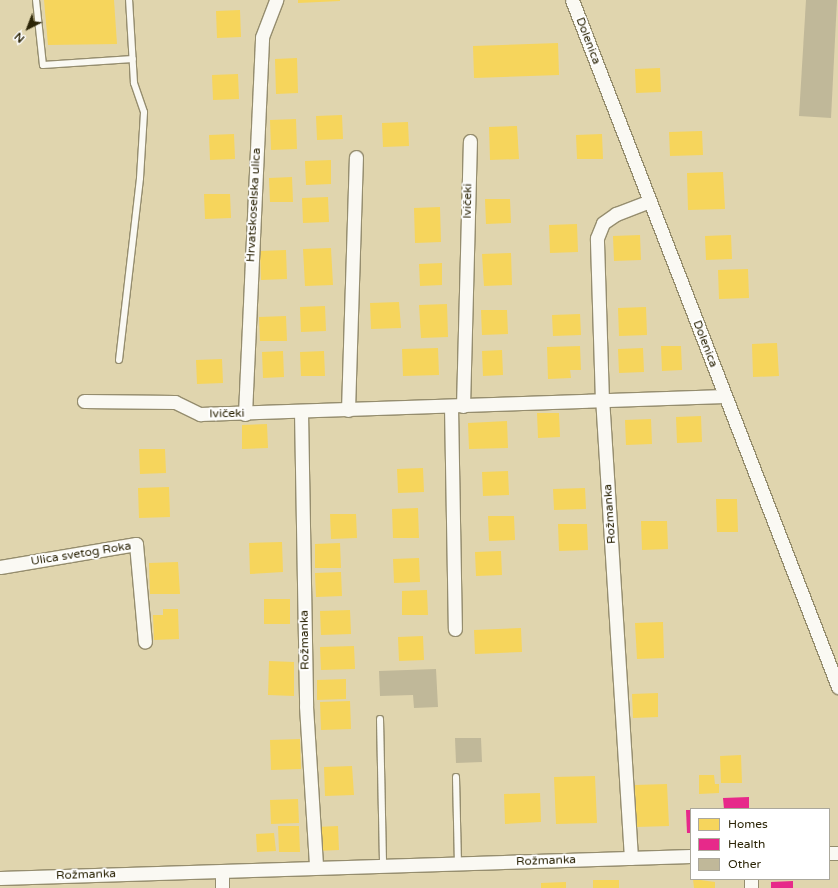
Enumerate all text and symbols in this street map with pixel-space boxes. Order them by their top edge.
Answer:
north arrow [8,8,48,48]
street label: Dolenica [572,15,604,67]
text: N [12,30,27,45]
street label: Hrvatskoselska ulica [244,147,264,263]
street label: Ivičeki [460,183,476,219]
street label: Dolenica [689,318,721,370]
street label: Ivičeki [209,406,245,422]
street label: Rožmanka [601,484,619,544]
street label: Ulica svetog Roka [30,539,132,569]
street label: Rožmanka [297,610,313,670]
legend [690,808,830,880]
text: Homes [728,817,768,831]
text: Health [728,837,765,851]
street label: Rožmanka [516,853,576,869]
text: Other [728,857,761,871]
street label: Rožmanka [56,867,116,883]

